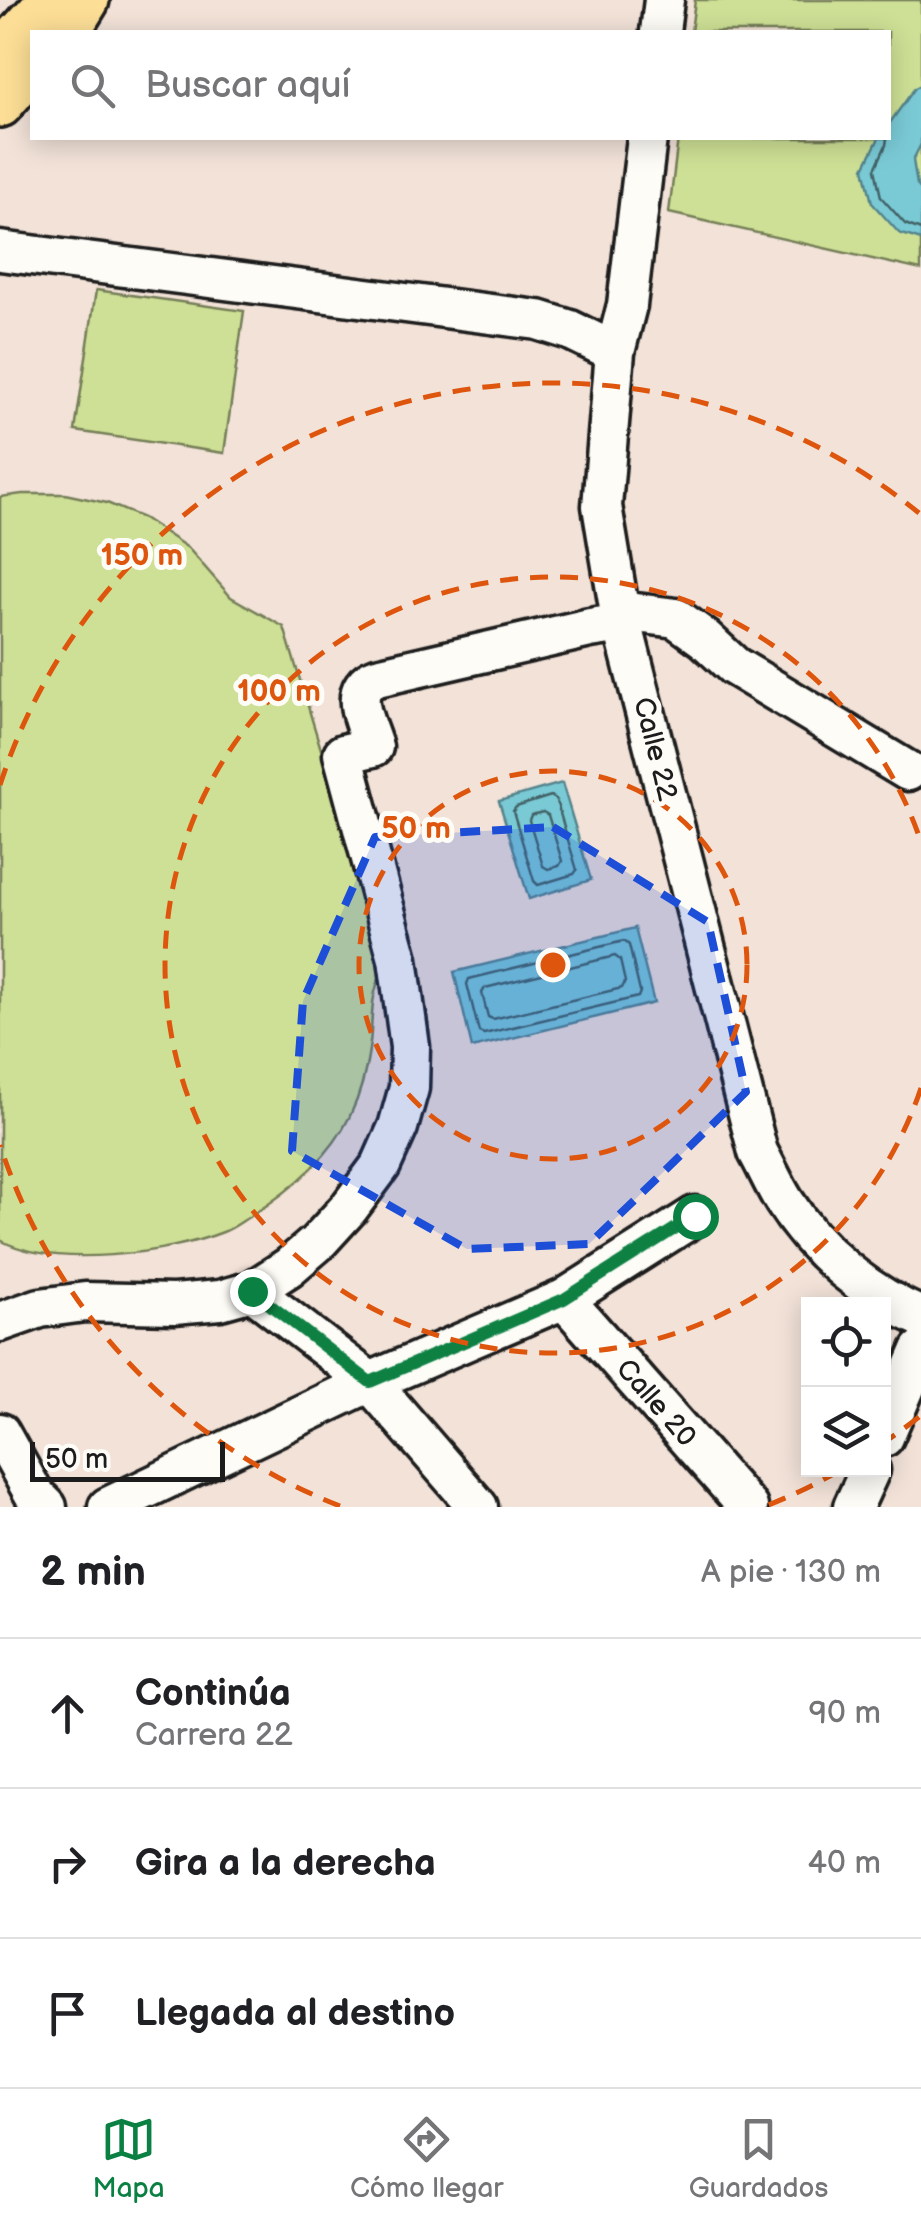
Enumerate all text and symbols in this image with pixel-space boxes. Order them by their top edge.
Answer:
search box [30,30,891,140]
icon: search [65,58,120,113]
text: Buscar aquí [145,63,351,108]
text: 150 m [101,538,183,574]
text: 100 m [237,674,321,710]
street label: Calle 22 [626,694,684,805]
text: 50 m [381,811,451,847]
centre of rings [535,947,571,983]
route start [673,1194,719,1240]
route end [230,1269,276,1315]
map controls [801,1297,891,1477]
button: locate [801,1297,891,1387]
street label: Calle 20 [609,1352,703,1454]
button: layers [801,1387,891,1477]
scale bar [30,1437,225,1482]
text: 50 m [45,1443,108,1476]
text: 2 min [40,1547,146,1598]
text: A pie · 130 m [701,1553,881,1592]
text: Continúa [135,1671,291,1716]
icon: ahead [40,1686,95,1741]
text: 90 m [809,1694,881,1733]
text: Carrera 22 [135,1716,293,1755]
icon: right [40,1836,95,1891]
text: Gira a la derecha [135,1841,436,1886]
text: 40 m [808,1844,881,1883]
icon: arrive [40,1986,95,2041]
text: Llegada al destino [135,1991,455,2036]
tab: Mapa [93,2112,165,2205]
tab: Cómo llegar [350,2112,503,2205]
tab: Guardados [689,2112,828,2205]

